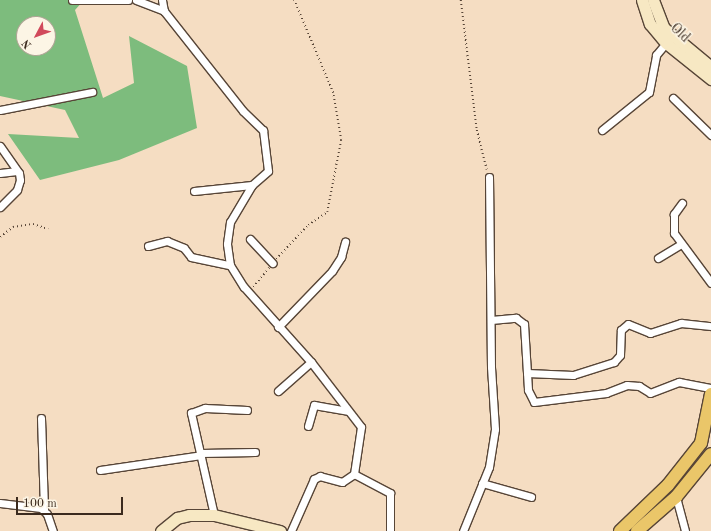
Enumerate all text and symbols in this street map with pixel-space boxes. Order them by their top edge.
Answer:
north arrow [16,16,56,56]
street label: Old [667,20,693,46]
text: N [20,37,34,50]
scale bar [18,489,125,515]
text: 100 m [23,498,57,510]

